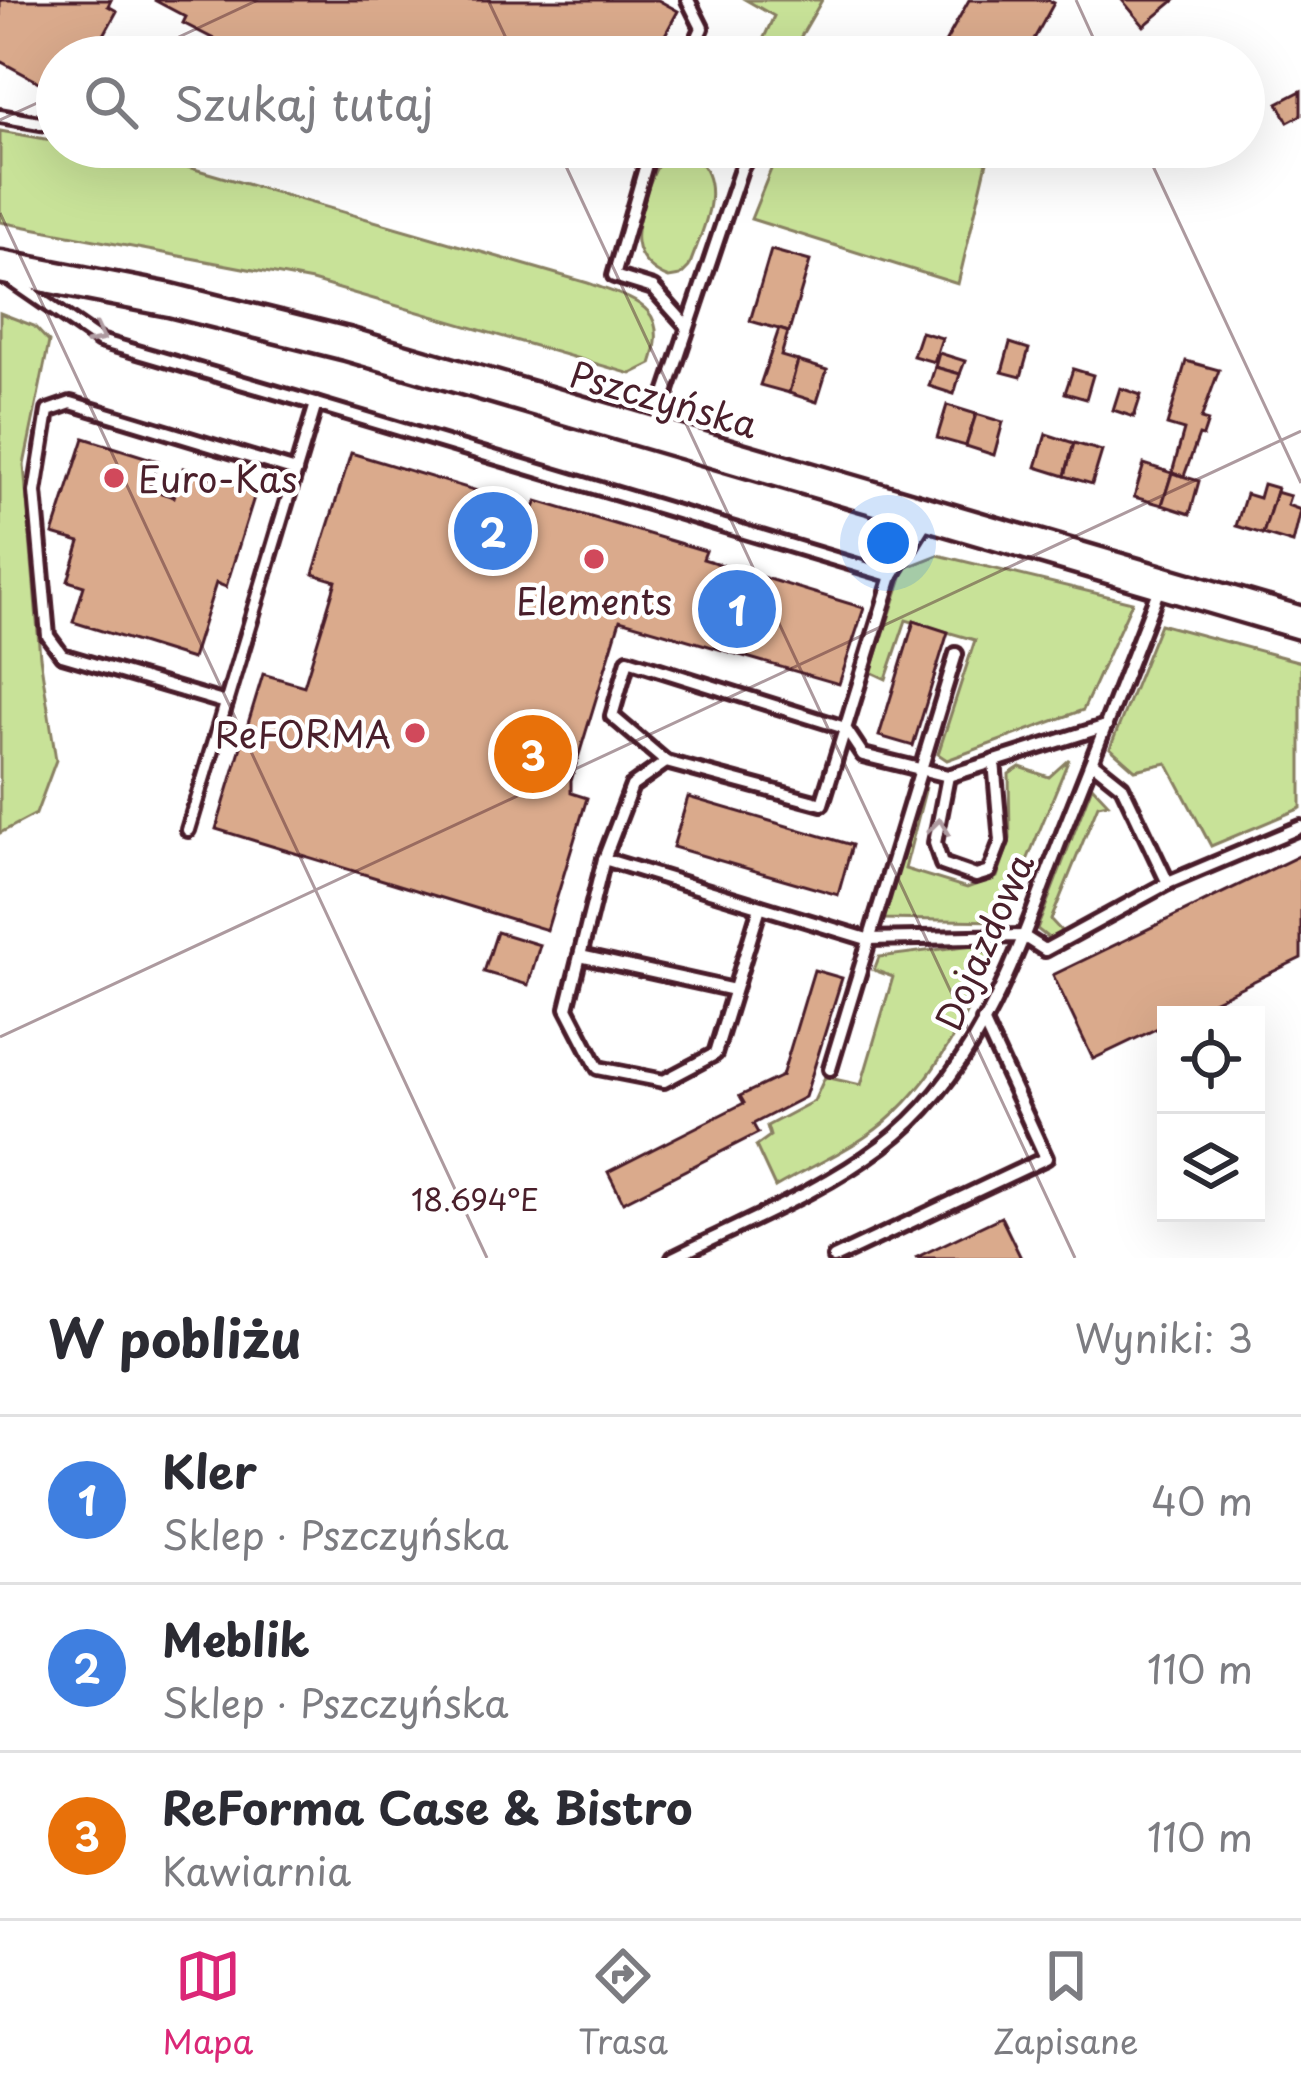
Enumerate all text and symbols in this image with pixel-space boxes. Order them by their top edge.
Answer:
search box [36,36,1265,168]
text: Szukaj tutaj [174,68,434,136]
icon: search [78,69,144,135]
one-way arrow [85,321,107,344]
street label: Pszczyńska [564,346,765,451]
place label: Euro-Kas [138,451,298,505]
marker: Euro-Kas [101,465,127,491]
pin: 2 [454,486,532,576]
your location [858,513,918,573]
marker: Elements [581,546,607,572]
pin: 1 [698,564,776,654]
place label: Elements [516,573,672,627]
place label: ReFORMA [215,706,391,760]
pin: 3 [494,709,572,799]
marker: ReFORMA [402,720,428,746]
one-way arrow [926,818,952,837]
street label: Dojazdowa [920,843,1046,1038]
map controls [1157,1006,1265,1222]
button: locate [1157,1006,1265,1114]
button: layers [1157,1114,1265,1222]
text: 18.694°E [411,1176,539,1221]
text: W pobliżu [48,1298,302,1375]
text: Wyniki: 3 [1074,1307,1253,1366]
text: Kler [162,1436,257,1504]
text: 1 [78,1470,96,1529]
text: 40 m [1151,1470,1253,1529]
text: Sklep · Pszczyńska [162,1504,509,1563]
text: Meblik [162,1604,310,1672]
text: 2 [73,1638,101,1697]
text: 110 m [1147,1638,1253,1697]
text: Sklep · Pszczyńska [162,1672,509,1731]
text: ReForma Case & Bistro [162,1772,692,1840]
text: 3 [74,1806,100,1865]
text: 110 m [1147,1806,1253,1865]
text: Kawiarnia [162,1840,351,1899]
tab: Mapa [163,1943,253,2065]
tab: Trasa [578,1943,668,2065]
tab: Zapisane [993,1943,1138,2065]

